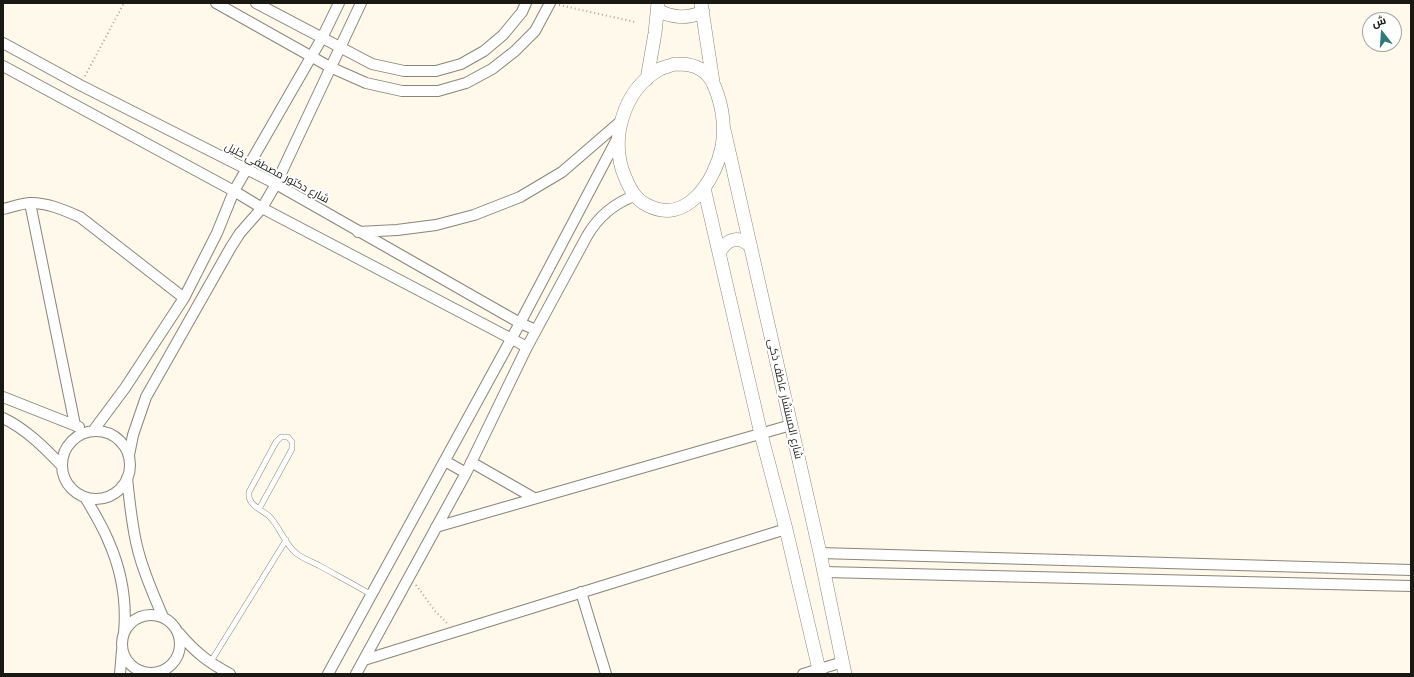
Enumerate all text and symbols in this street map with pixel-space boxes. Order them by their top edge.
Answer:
north arrow [1362,12,1402,52]
text: ش [1370,13,1388,30]
street label: شارع دكتور مصطفى خليل [222,140,332,206]
street label: شارع المستشار عاطف ذكى [765,338,805,460]

